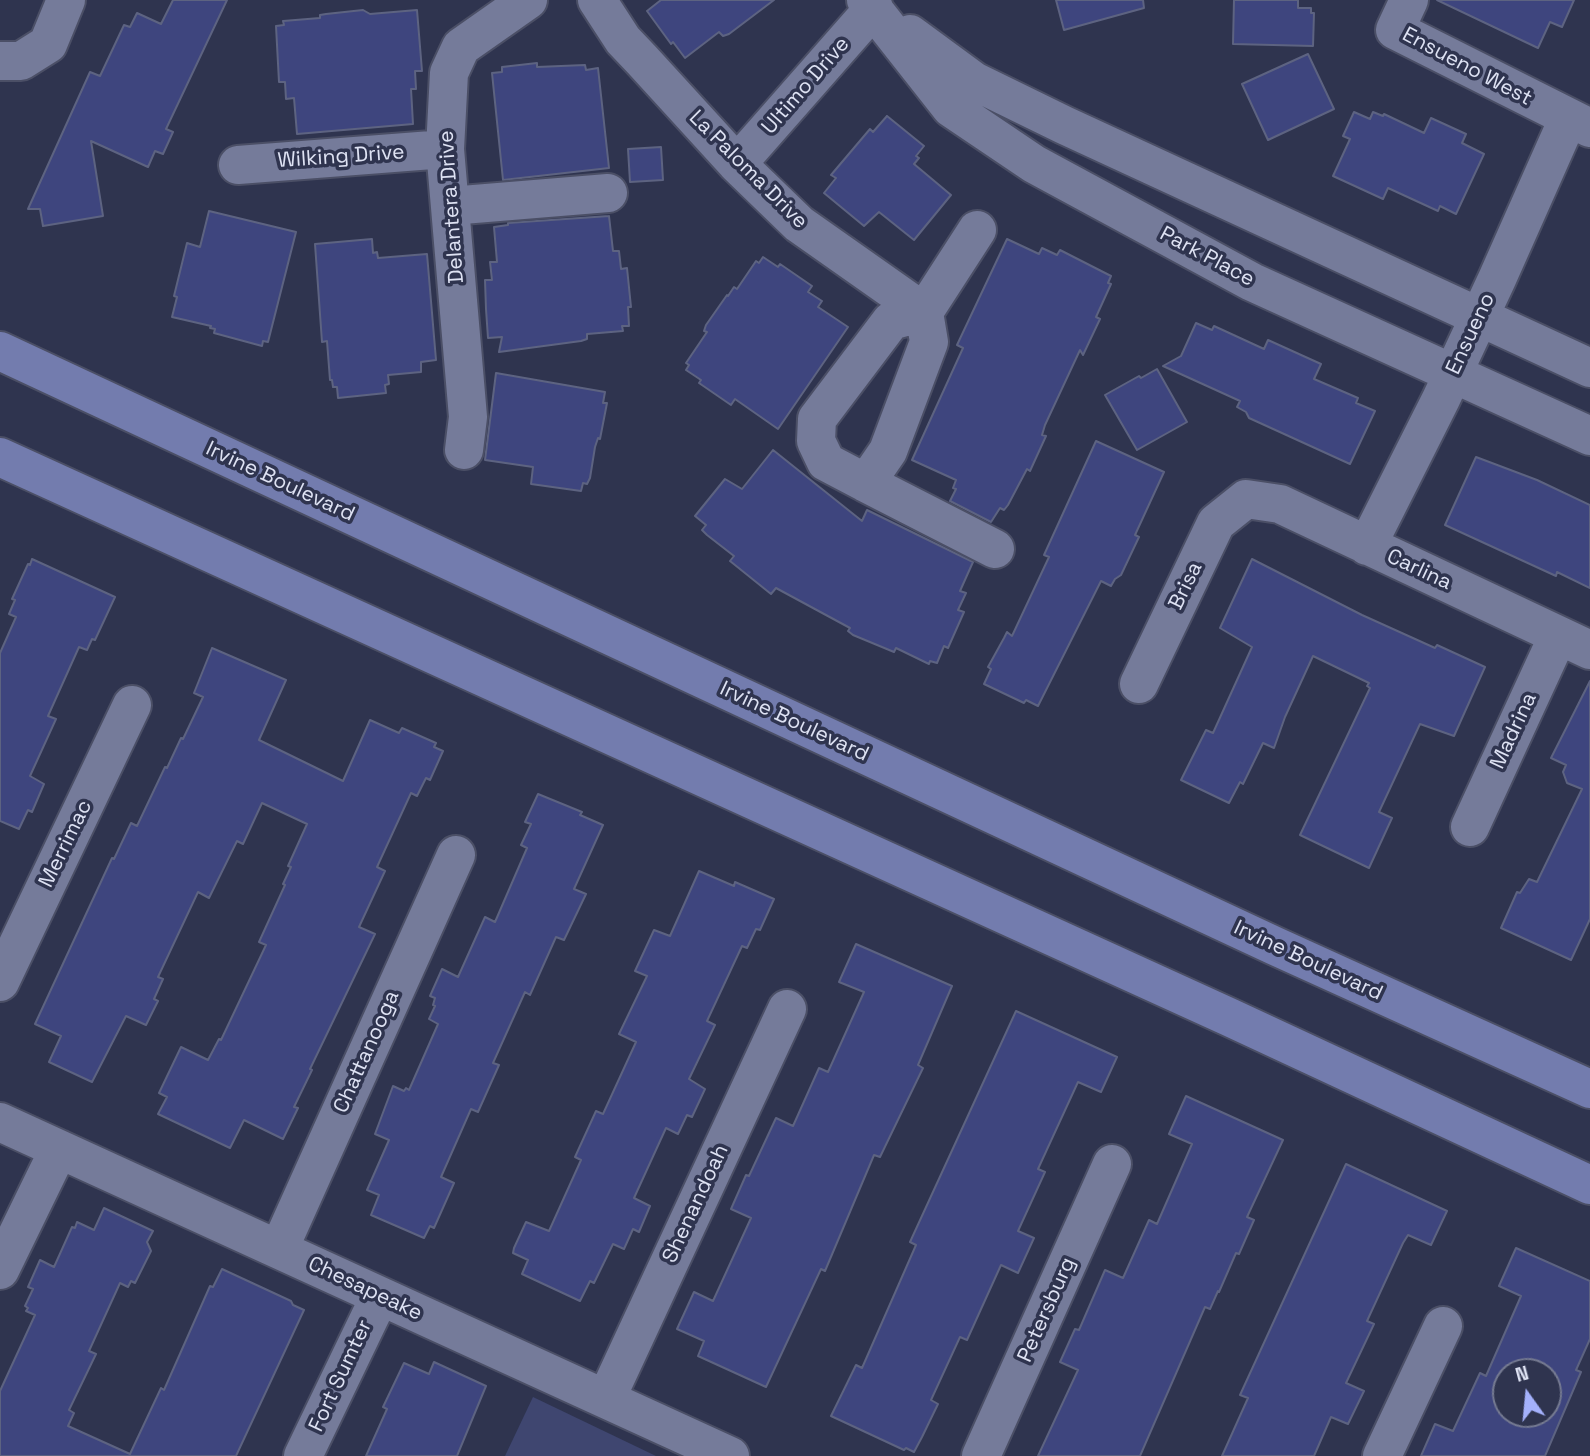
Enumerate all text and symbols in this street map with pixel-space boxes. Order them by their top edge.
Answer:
street label: Ensueno West [1398,22,1536,112]
street label: Ultimo Drive [757,32,855,140]
street label: La Paloma Drive [683,105,813,235]
street label: Delantera Drive [434,130,470,284]
street label: Wilking Drive [277,140,405,174]
street label: Park Place [1155,222,1259,292]
street label: Ensueno [1441,289,1501,379]
street label: Irvine Boulevard [202,437,358,527]
street label: Carlina [1383,544,1455,596]
street label: Brisa [1164,558,1208,614]
street label: Irvine Boulevard [716,677,872,767]
street label: Madrina [1485,689,1543,773]
street label: Merrimac [34,796,98,892]
street label: Irvine Boulevard [1230,916,1386,1006]
street label: Chattanooga [329,987,405,1117]
street label: Shenandoah [658,1141,734,1267]
street label: Chesapeake [304,1252,426,1326]
street label: Petersburg [1013,1254,1081,1366]
street label: Fort Sumter [304,1316,378,1436]
north arrow [1492,1358,1562,1428]
text: N [1513,1360,1531,1388]

